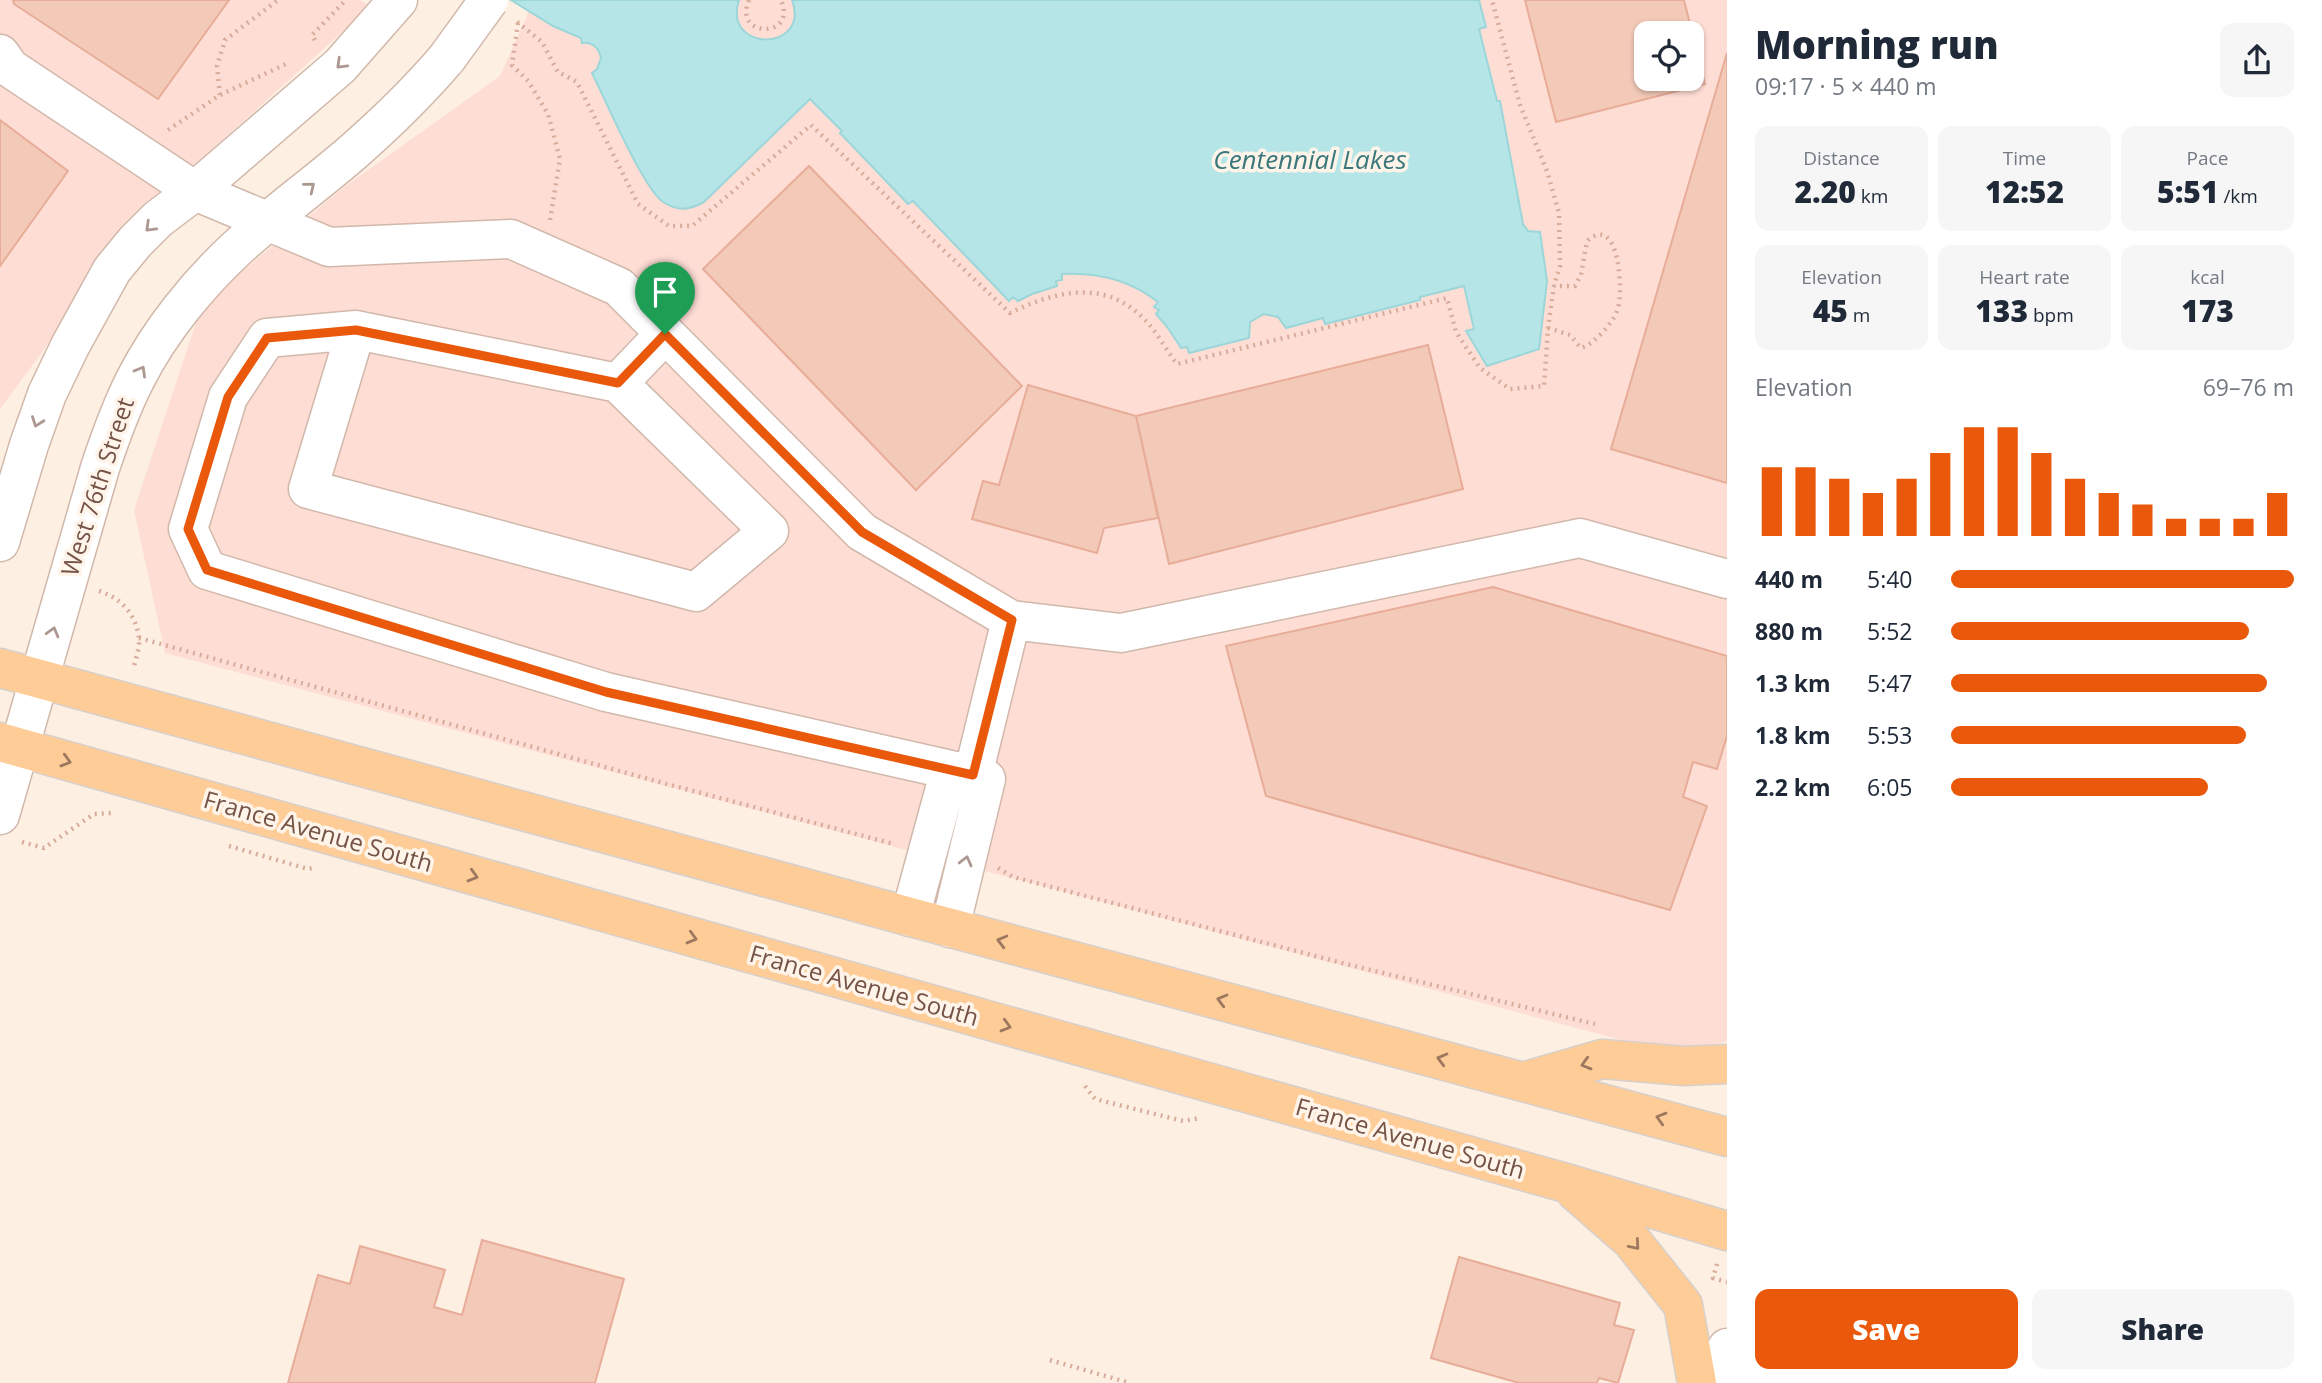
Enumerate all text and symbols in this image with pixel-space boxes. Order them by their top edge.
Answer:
text: Morning run [1755,18,1999,70]
map controls [1634,21,1704,91]
button: locate [1634,21,1704,91]
button: share [2220,23,2294,97]
one-way arrow [337,55,350,68]
text: 09:17 · 5 × 440 m [1755,70,1937,102]
water label: Centennial Lakes [1213,141,1407,177]
text: Distance [1803,145,1880,171]
text: Time [2003,145,2046,171]
text: Pace [2187,145,2228,171]
text: 2.20 [1795,171,1856,212]
text: 12:52 [1985,171,2064,212]
text: 5:51 [2157,171,2218,212]
one-way arrow [303,182,315,195]
text: km [1856,183,1888,209]
text: /km [2218,183,2258,209]
one-way arrow [145,219,158,232]
pin [635,262,695,334]
text: Elevation [1801,264,1882,290]
text: Heart rate [1979,264,2070,290]
text: kcal [2190,264,2225,290]
icon: arrive [646,273,684,311]
text: 45 [1813,290,1848,331]
text: 133 [1975,290,2028,331]
text: 173 [2181,290,2234,331]
text: m [1848,302,1870,328]
text: bpm [2028,302,2074,328]
one-way arrow [132,365,145,378]
text: Elevation [1755,371,1853,403]
text: 69–76 m [2203,371,2294,403]
street label: West 76th Street [52,393,141,580]
one-way arrow [31,416,45,428]
text: 440 m [1755,563,1823,595]
text: 5:40 [1867,563,1913,595]
text: 880 m [1755,615,1823,647]
text: 5:52 [1867,615,1913,647]
one-way arrow [44,626,59,638]
text: 1.3 km [1755,667,1831,699]
text: 5:47 [1867,667,1913,699]
text: 1.8 km [1755,719,1831,751]
text: 5:53 [1867,719,1913,751]
one-way arrow [59,753,71,767]
text: 2.2 km [1755,771,1831,803]
text: 6:05 [1867,771,1913,803]
street label: France Avenue South [200,782,437,879]
one-way arrow [958,855,972,867]
one-way arrow [467,867,479,882]
one-way arrow [686,929,698,944]
one-way arrow [996,935,1008,950]
street label: France Avenue South [746,936,983,1033]
one-way arrow [1216,994,1228,1008]
one-way arrow [999,1018,1011,1032]
one-way arrow [1436,1052,1448,1067]
one-way arrow [1580,1055,1592,1070]
street label: France Avenue South [1292,1089,1529,1186]
one-way arrow [1655,1112,1667,1126]
one-way arrow [1626,1237,1639,1250]
button: Save [1755,1289,2018,1369]
button: Share [2032,1289,2294,1369]

